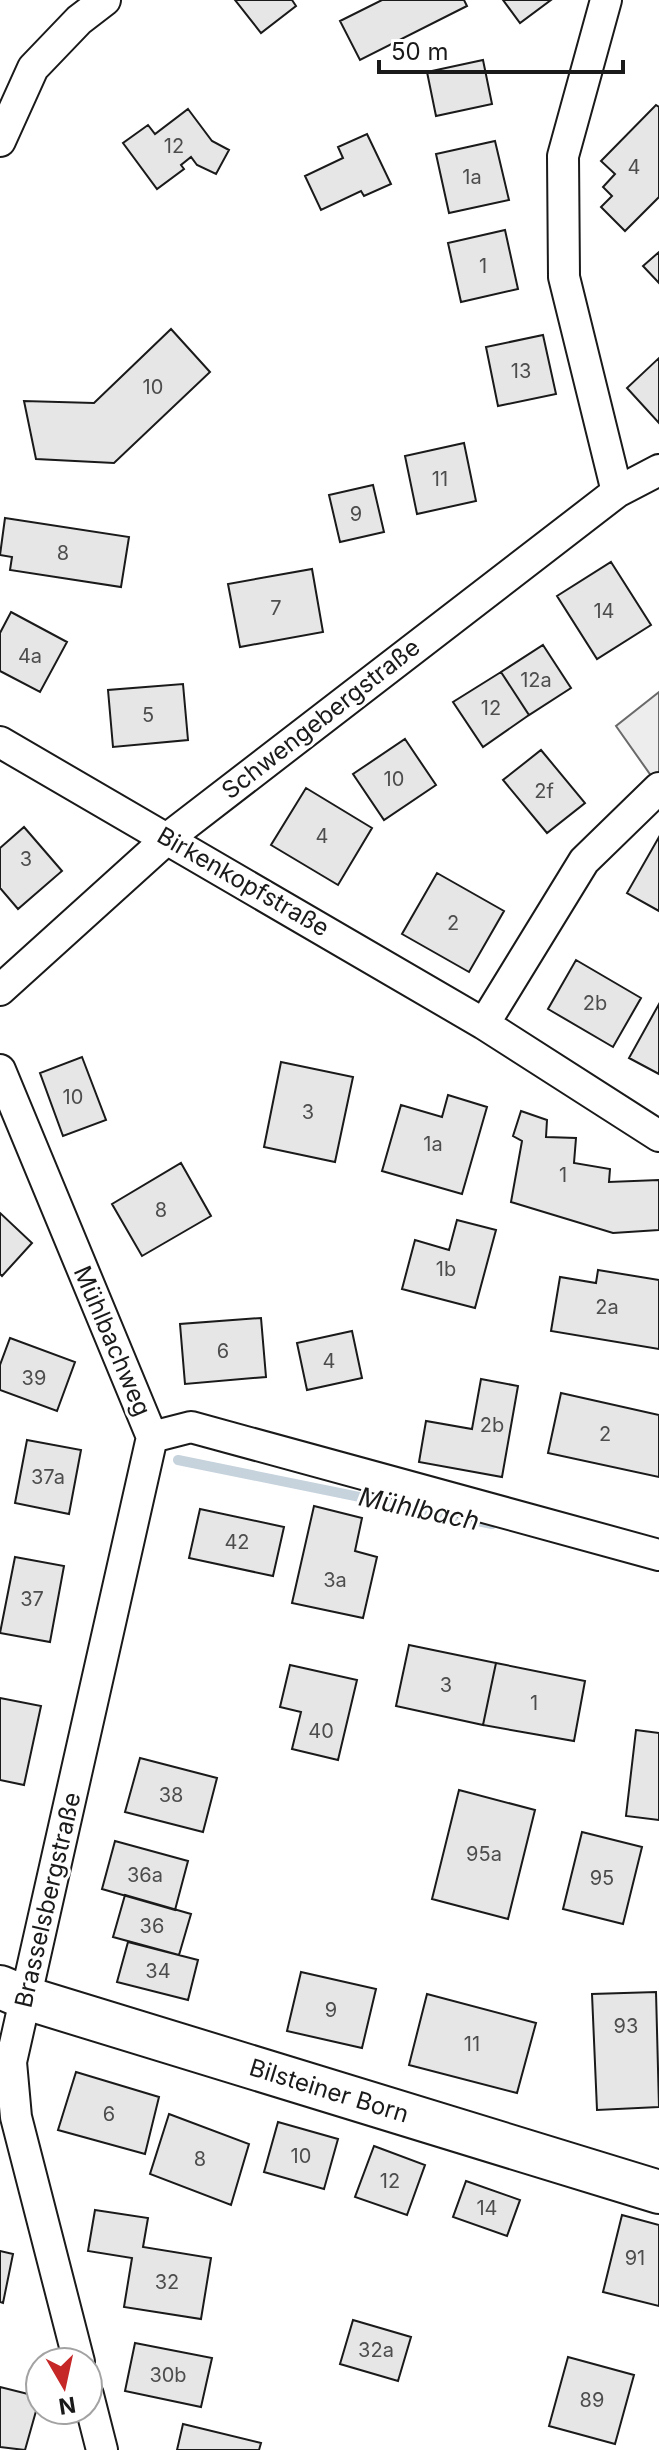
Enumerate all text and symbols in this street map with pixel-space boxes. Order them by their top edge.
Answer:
scale bar [379,24,623,74]
text: 50 m [391,37,449,66]
house number: 12 [164,134,184,158]
house number: 4 [628,155,640,179]
house number: 1a [462,165,482,189]
house number: 1 [479,254,487,278]
house number: 13 [511,359,531,383]
house number: 10 [143,375,163,399]
house number: 11 [432,467,448,491]
house number: 9 [350,502,362,526]
house number: 8 [57,541,69,565]
house number: 7 [270,596,282,620]
house number: 14 [593,599,615,623]
street label: Schwengebergstraße [216,632,425,805]
house number: 4a [18,644,42,668]
house number: 12a [520,668,552,692]
house number: 12 [481,696,501,720]
house number: 5 [142,703,154,727]
house number: 10 [384,767,404,791]
house number: 2f [534,779,554,803]
street label: Birkenkopfstraße [152,821,334,943]
house number: 4 [316,824,328,848]
house number: 3 [20,847,32,871]
house number: 2 [447,911,459,935]
house number: 2b [583,991,607,1015]
house number: 10 [63,1085,83,1109]
house number: 3 [302,1100,314,1124]
house number: 1a [423,1132,443,1156]
house number: 1 [559,1163,567,1187]
house number: 8 [155,1198,167,1222]
house number: 1b [436,1257,456,1281]
street label: Mühlbachweg [68,1261,157,1420]
house number: 2a [595,1295,619,1319]
house number: 6 [217,1339,229,1363]
house number: 4 [323,1349,335,1373]
house number: 39 [22,1366,46,1390]
house number: 2b [480,1413,504,1437]
house number: 2 [599,1422,611,1446]
house number: 37a [31,1465,65,1489]
water label: Mühlbach [356,1481,482,1536]
house number: 42 [224,1530,250,1554]
house number: 3a [323,1568,347,1592]
house number: 37 [20,1587,44,1611]
house number: 3 [440,1673,452,1697]
house number: 1 [530,1691,538,1715]
house number: 40 [308,1719,334,1743]
house number: 38 [159,1783,183,1807]
street label: Brasselsbergstraße [9,1789,86,2010]
house number: 95a [466,1842,502,1866]
house number: 36a [127,1863,163,1887]
house number: 95 [590,1866,614,1890]
house number: 36 [140,1914,164,1938]
house number: 34 [145,1959,171,1983]
house number: 9 [325,1998,337,2022]
house number: 93 [614,2014,638,2038]
house number: 11 [464,2032,480,2056]
street label: Bilsteiner Born [246,2053,412,2129]
house number: 6 [103,2102,115,2126]
house number: 10 [291,2144,311,2168]
house number: 8 [194,2147,206,2171]
house number: 12 [380,2169,400,2193]
house number: 14 [476,2196,498,2220]
house number: 91 [625,2246,645,2270]
house number: 32 [155,2270,179,2294]
house number: 32a [358,2338,394,2362]
north arrow [24,2346,104,2426]
house number: 30b [149,2363,187,2387]
house number: 89 [580,2388,604,2412]
text: N [57,2392,77,2420]

